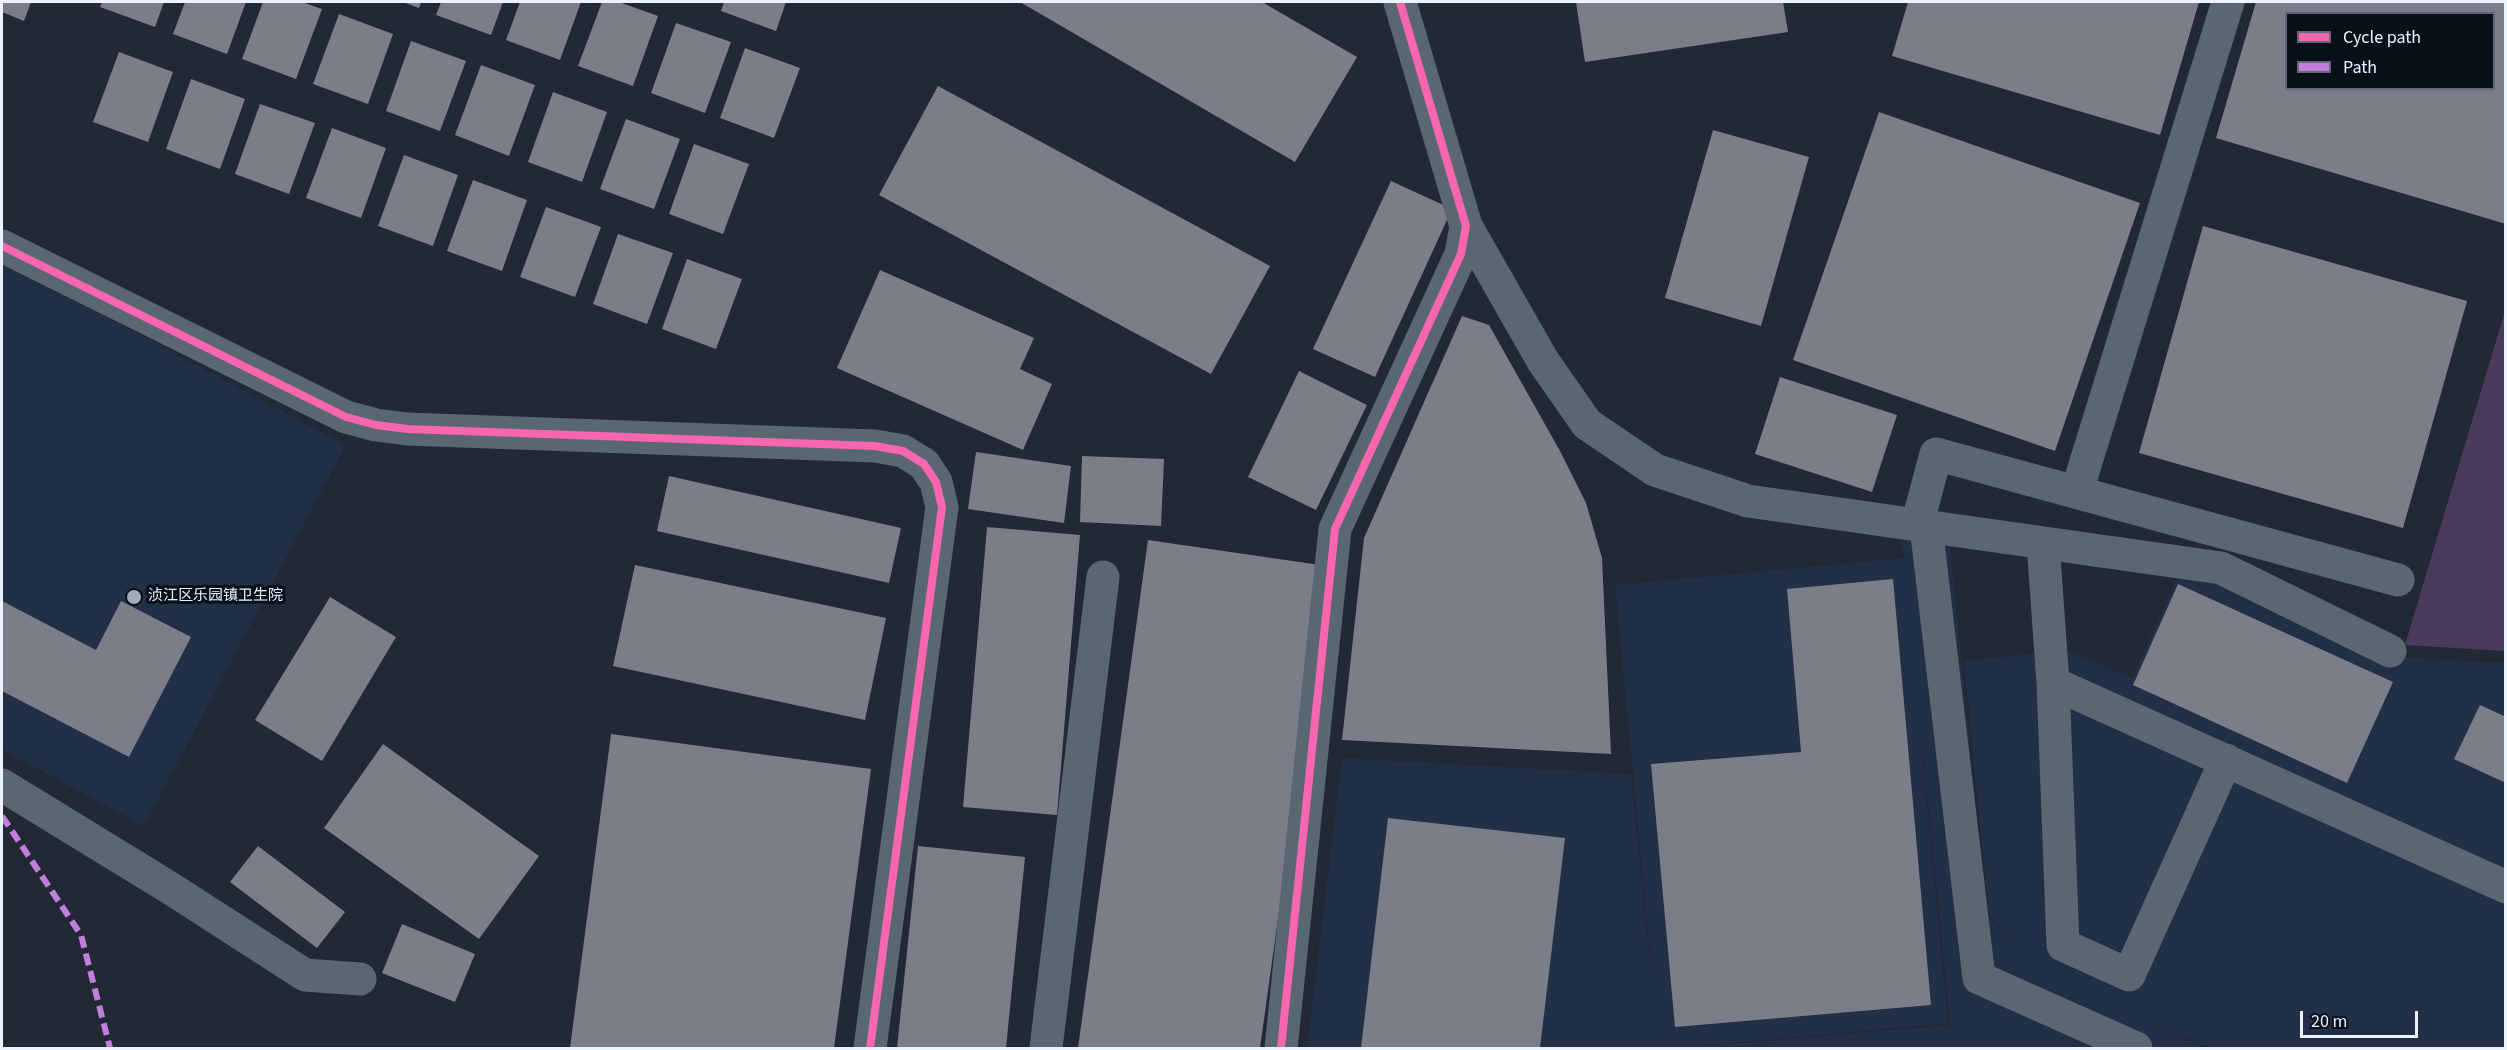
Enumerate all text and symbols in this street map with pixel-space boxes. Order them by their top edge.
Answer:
legend [2285,12,2495,90]
text: Cycle path [2343,25,2421,50]
text: Path [2343,55,2377,80]
marker: 浈江区乐园镇卫生院 [125,588,143,606]
place label: 浈江区乐园镇卫生院 [148,588,283,606]
scale bar [2303,999,2422,1037]
text: 20 m [2311,1009,2347,1034]

